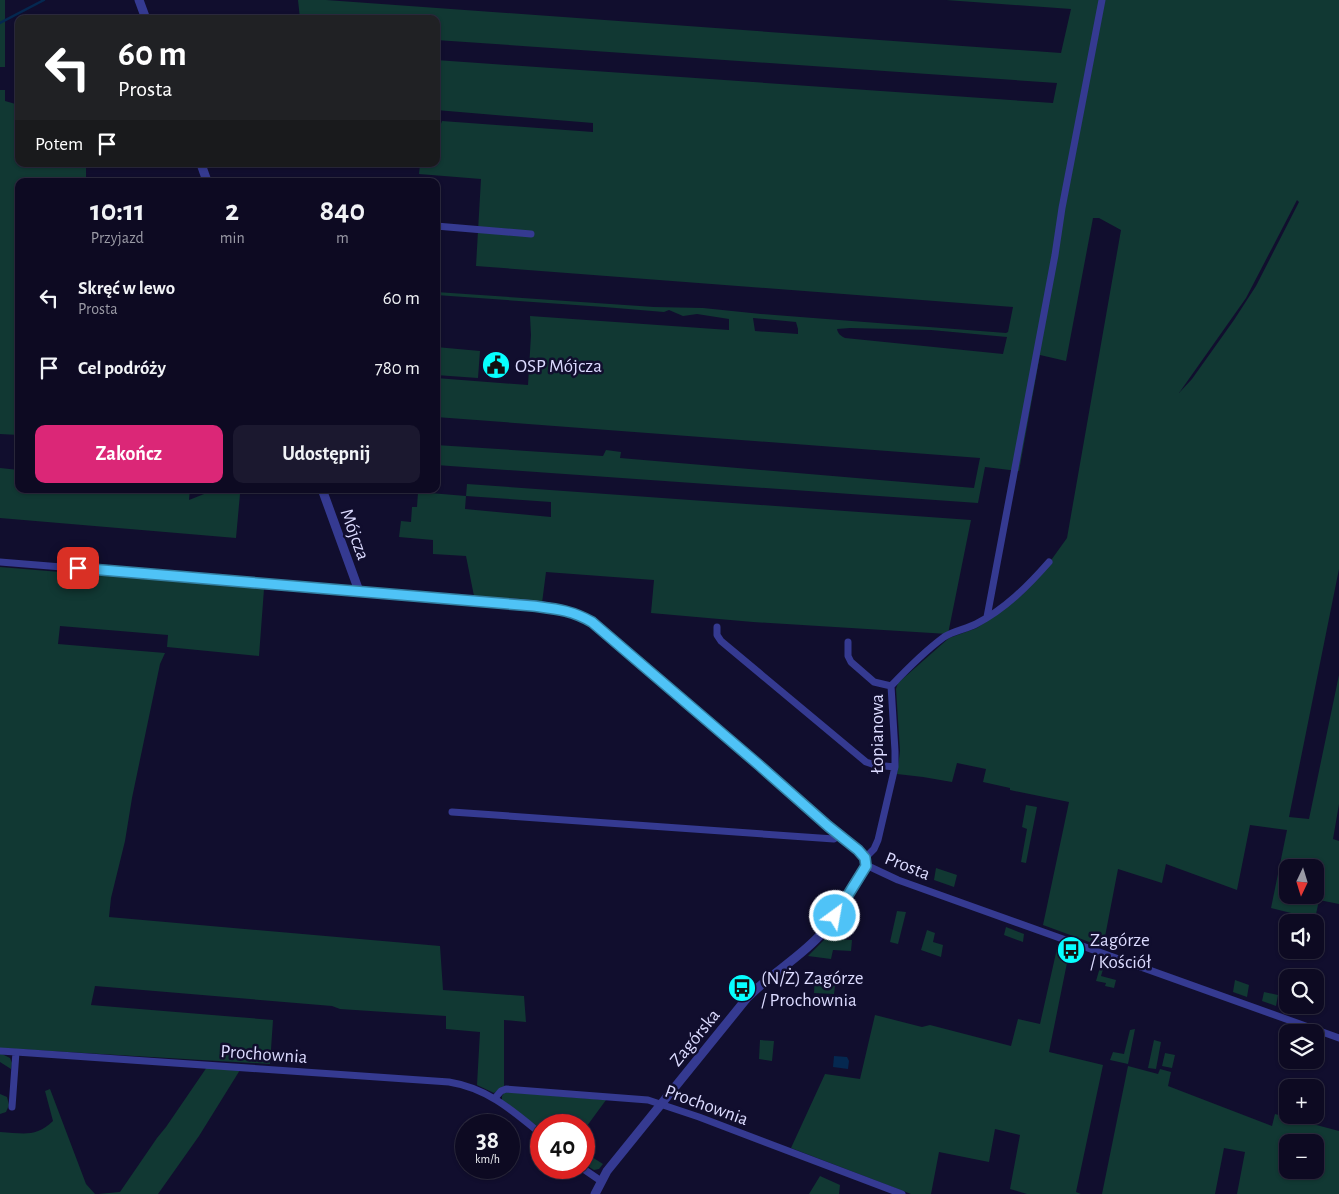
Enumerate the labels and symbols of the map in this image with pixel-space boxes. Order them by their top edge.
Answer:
public building icon: OSP Mójcza [481,350,511,380]
place label: OSP Mójcza [515,357,602,376]
street label: Mójcza [337,506,373,563]
pin [57,547,99,589]
street label: Łopianowa [868,694,887,774]
street label: Prosta [882,849,933,884]
north arrow [1279,859,1324,904]
position arrow [808,889,860,941]
place label: Zagórze / Kościół [1090,931,1151,972]
bus stop icon: Zagórze / Kościół [1056,935,1086,965]
place label: (N/Ż) Zagórze / Prochownia [761,968,864,1010]
bus stop icon: (N/Ż) Zagórze / Prochownia [727,973,757,1003]
street label: Zagórska [667,1006,724,1070]
street label: Prochownia [220,1042,308,1067]
street label: Prochownia [662,1082,751,1129]
speed limit sign: 40 [530,1114,595,1179]

